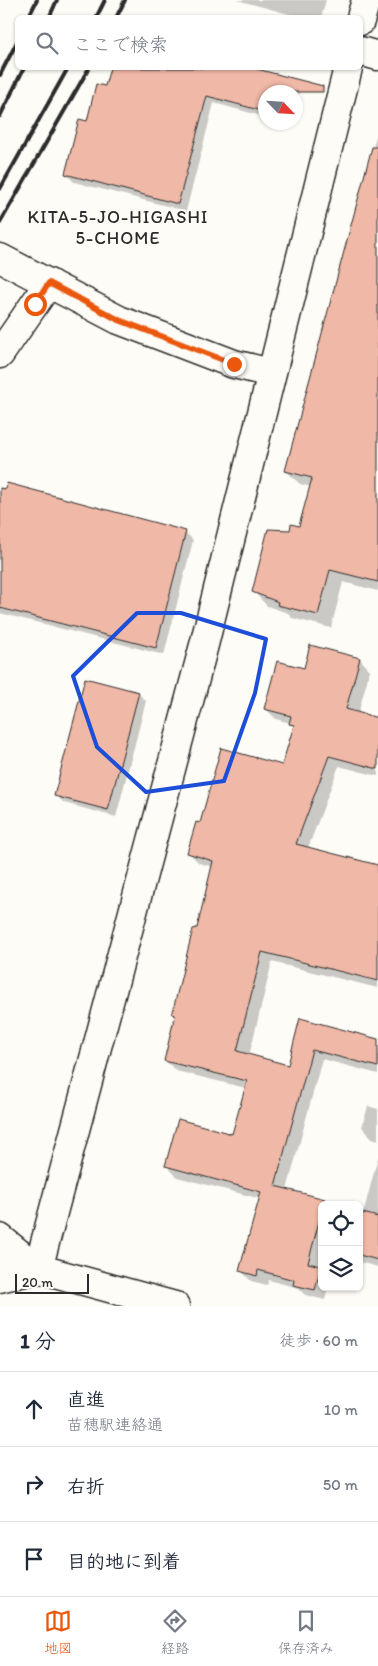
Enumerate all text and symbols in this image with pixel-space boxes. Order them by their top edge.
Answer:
search box [15,15,363,70]
icon: search [33,29,61,57]
text: ここで検索 [73,33,168,56]
north arrow [258,85,303,130]
district label: KITA-5-JO-HIGASHI 5-CHOME [27,206,209,249]
route start [24,293,47,316]
route end [223,353,246,376]
map controls [318,1201,363,1291]
button: locate [318,1201,363,1246]
button: layers [318,1246,363,1291]
scale bar [15,1271,89,1294]
text: 20 m [22,1274,53,1291]
text: 1 分 [20,1328,55,1353]
text: 徒歩 · 60 m [280,1331,358,1350]
text: 直進 [67,1388,105,1411]
icon: ahead [20,1395,48,1423]
text: 10 m [324,1400,358,1419]
text: 苗穂駅連絡通 [67,1415,163,1434]
icon: right [20,1470,48,1498]
text: 右折 [67,1475,105,1498]
text: 50 m [323,1475,358,1494]
icon: arrive [20,1545,48,1573]
text: 目的地に到着 [67,1550,181,1573]
tab: 地図 [44,1607,72,1657]
tab: 経路 [161,1607,189,1657]
tab: 保存済み [278,1607,334,1657]

